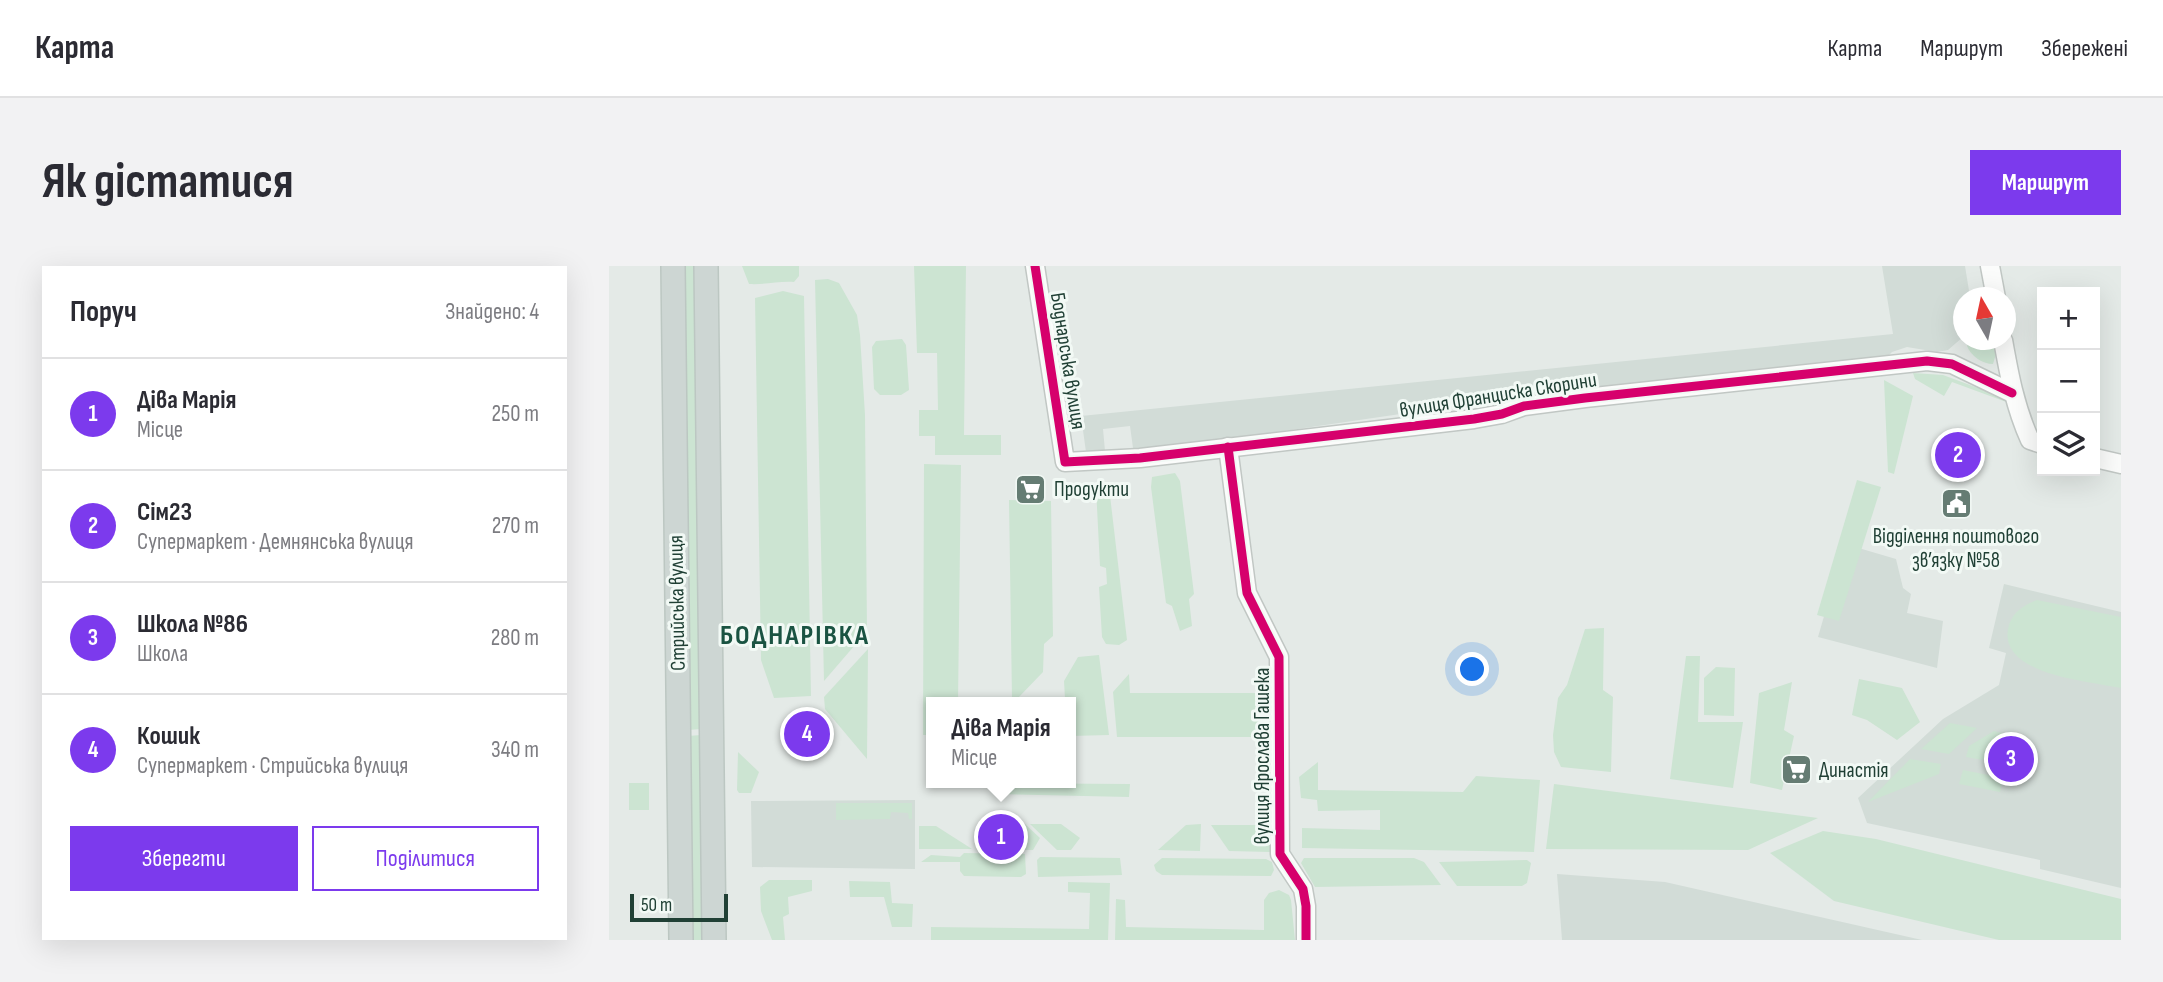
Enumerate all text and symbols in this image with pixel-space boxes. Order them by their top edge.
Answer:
text: Карта [35,28,114,68]
text: Карта [1828,34,1882,63]
text: Маршрут [1920,34,2003,63]
text: Збережені [2041,34,2128,63]
button: Маршрут [1970,150,2121,215]
text: Як дістатися [42,153,294,212]
north arrow [1953,287,2016,350]
map controls [2037,287,2100,476]
button: + [2037,287,2100,350]
street label: Боднарська вулиця [1045,291,1091,431]
text: Поруч [70,294,137,330]
text: Знайдено: 4 [445,298,539,326]
button: − [2037,350,2100,413]
street label: вулиця Франциска Скорини [1398,367,1598,423]
text: Діва Марія [137,385,236,416]
text: 1 [88,400,98,428]
text: 250 m [492,400,539,428]
button: layers [2037,413,2100,476]
text: Місце [137,416,183,444]
pin: 2 [1935,429,1981,481]
supermarket icon: Продукти [1014,472,1048,506]
place label: Продукти [1054,477,1129,502]
public building icon: Відділення поштового зв’язку №58 [1939,487,1973,521]
text: Сім23 [137,497,192,528]
text: 2 [88,512,98,540]
text: 270 m [492,512,539,540]
place label: Відділення поштового зв’язку №58 [1873,524,2039,573]
text: Супермаркет · Демнянська вулиця [137,528,413,556]
street label: Стрийська вулиця [663,535,691,671]
text: Школа №86 [137,609,248,640]
district label: БОДНАРІВКА [720,619,870,652]
text: 3 [88,624,98,652]
text: 280 m [491,624,539,652]
text: Школа [137,640,188,668]
your location [1455,652,1489,686]
street label: вулиця Ярослава Гашека [1250,668,1275,844]
popup [926,697,1076,788]
pin: 4 [784,708,830,760]
text: Діва Марія [951,713,1051,744]
text: Кошик [137,721,200,752]
pin: 3 [1988,733,2034,785]
text: 4 [88,736,98,764]
text: 340 m [491,736,539,764]
text: Місце [951,744,997,772]
text: Супермаркет · Стрийська вулиця [137,752,408,780]
supermarket icon: Династія [1779,753,1813,787]
place label: Династія [1819,758,1889,783]
pin: 1 [978,811,1024,863]
button: Зберегти [70,826,298,891]
button: Поділитися [312,826,539,891]
scale bar [630,891,728,923]
text: 50 m [641,894,672,917]

